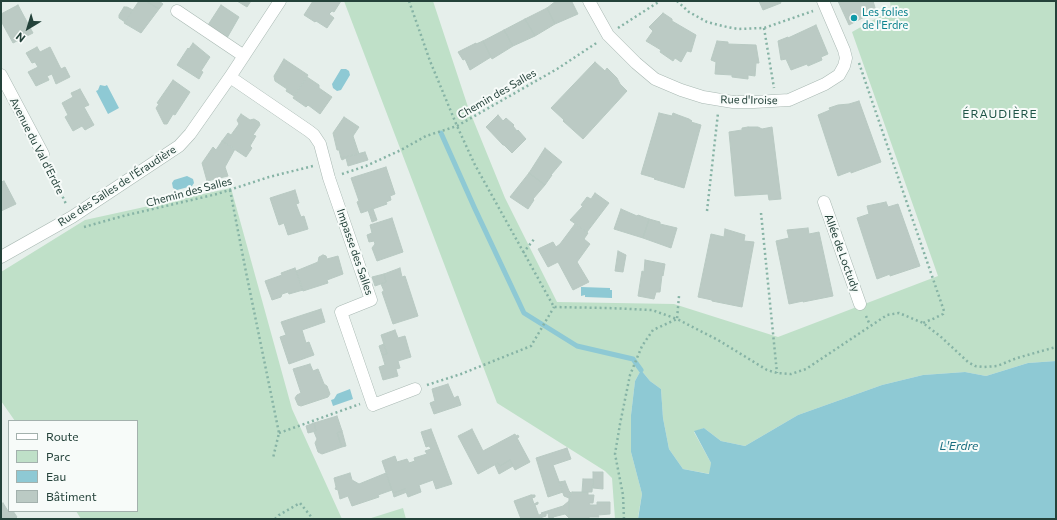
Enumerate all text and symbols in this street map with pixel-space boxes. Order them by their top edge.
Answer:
place label: Les folies de l'Erdre [862,5,908,31]
north arrow [8,8,48,48]
marker: Les folies de l'Erdre [849,13,859,23]
text: N [13,30,28,46]
street label: Chemin des Salles [455,66,539,122]
street label: Rue d'Iroise [720,93,778,107]
street label: Avenue du Val d'Erdre [7,95,67,197]
district label: ÉRAUDIÈRE [962,107,1038,121]
street label: Rue des Salles de l'Éraudière [55,143,179,229]
street label: Chemin des Salles [145,174,233,210]
street label: Impasse des Salles [334,207,376,297]
street label: Allée de Loctudy [822,212,862,294]
legend [8,420,138,512]
text: Route [46,429,79,443]
water label: L'Erdre [940,439,978,453]
text: Parc [46,449,70,463]
text: Eau [46,469,66,483]
text: Bâtiment [46,489,97,503]

